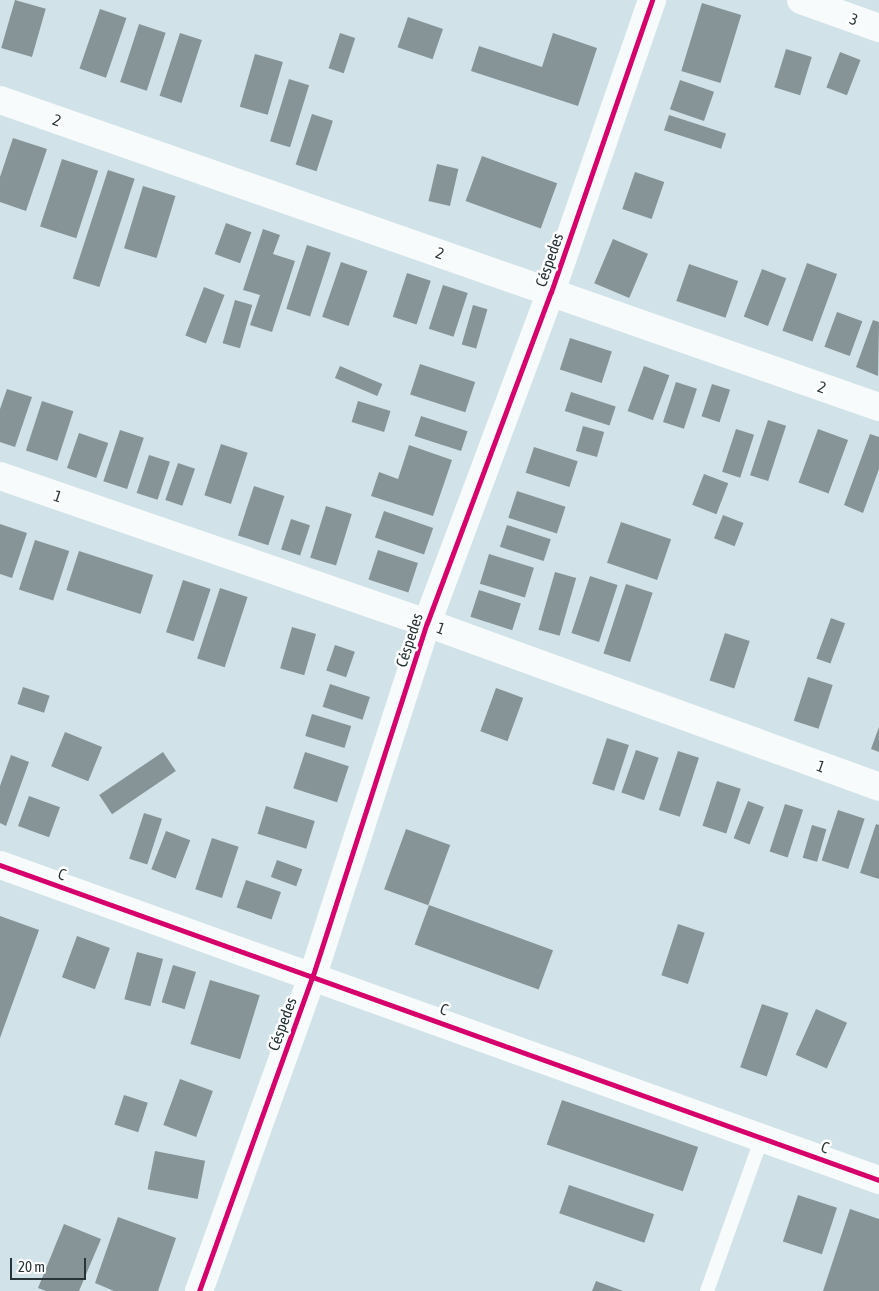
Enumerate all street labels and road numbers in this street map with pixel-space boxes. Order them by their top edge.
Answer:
street label: 3 [847,9,861,29]
street label: 2 [50,110,64,130]
street label: Céspedes [531,231,567,289]
street label: 2 [433,243,447,263]
street label: 2 [815,377,829,397]
street label: 1 [51,486,65,506]
street label: Céspedes [391,611,427,669]
street label: 1 [434,618,448,638]
street label: 1 [814,756,828,776]
street label: C [55,864,69,884]
street label: Céspedes [264,995,300,1053]
street label: C [437,999,451,1019]
street label: C [818,1137,832,1157]

